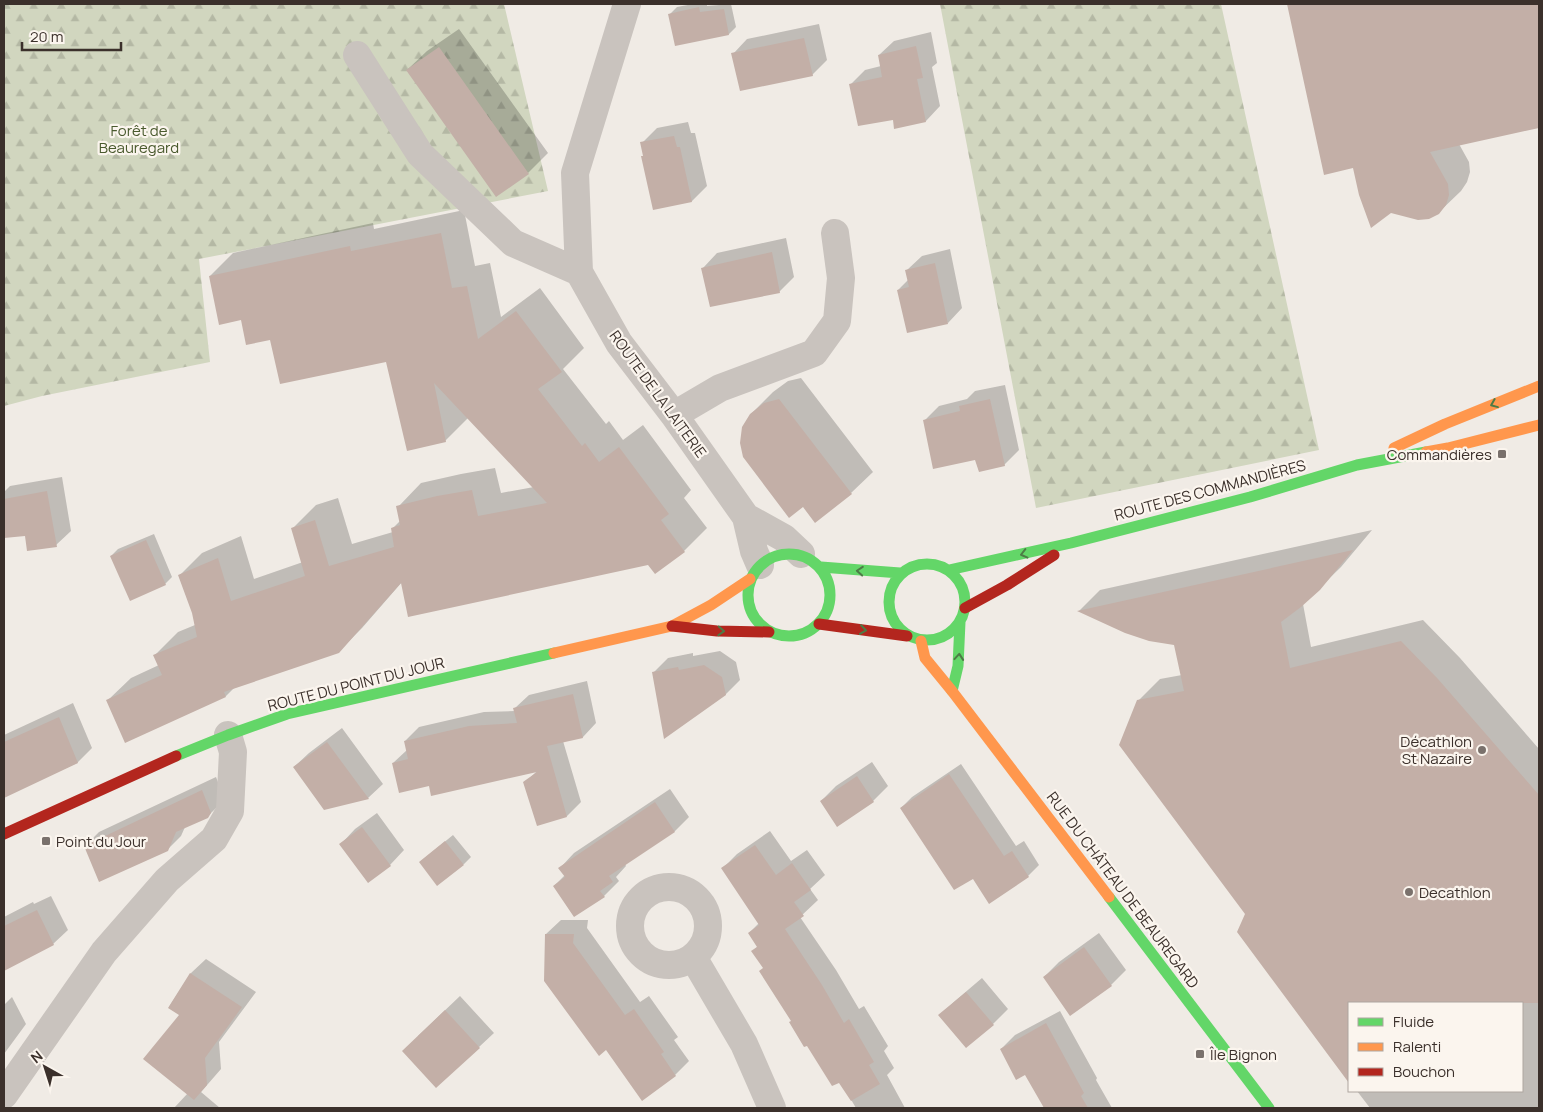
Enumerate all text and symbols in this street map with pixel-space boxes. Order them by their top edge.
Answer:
scale bar [22,20,121,52]
text: 20 m [30,26,63,47]
park label: Forêt de Beauregard [99,120,179,158]
street label: ROUTE DE LA LAITERIE [605,326,711,462]
one-way arrow [1490,398,1499,408]
place label: Commandières [1387,444,1492,465]
marker: Commandières [1496,448,1508,460]
street label: ROUTE DES COMMANDIÈRES [1112,454,1308,526]
one-way arrow [1020,549,1028,559]
one-way arrow [856,565,864,576]
one-way arrow [859,624,867,635]
one-way arrow [717,625,725,636]
street label: ROUTE DU POINT DU JOUR [265,652,447,716]
one-way arrow [953,652,964,660]
place label: Décathlon St Nazaire [1400,731,1472,769]
marker: Décathlon St Nazaire [1476,744,1488,756]
street label: RUE DU CHÂTEAU DE BEAUREGARD [1042,787,1204,993]
place label: Point du Jour [56,831,147,852]
marker: Point du Jour [40,835,52,847]
place label: Decathlon [1419,882,1491,903]
marker: Decathlon [1403,886,1415,898]
legend [1348,1002,1523,1092]
text: Fluide [1393,1011,1434,1032]
text: Ralenti [1393,1036,1441,1057]
north arrow [20,1042,70,1092]
place label: Île Bignon [1209,1044,1277,1065]
text: N [27,1046,46,1067]
marker: Île Bignon [1194,1048,1206,1060]
text: Bouchon [1393,1061,1455,1082]

